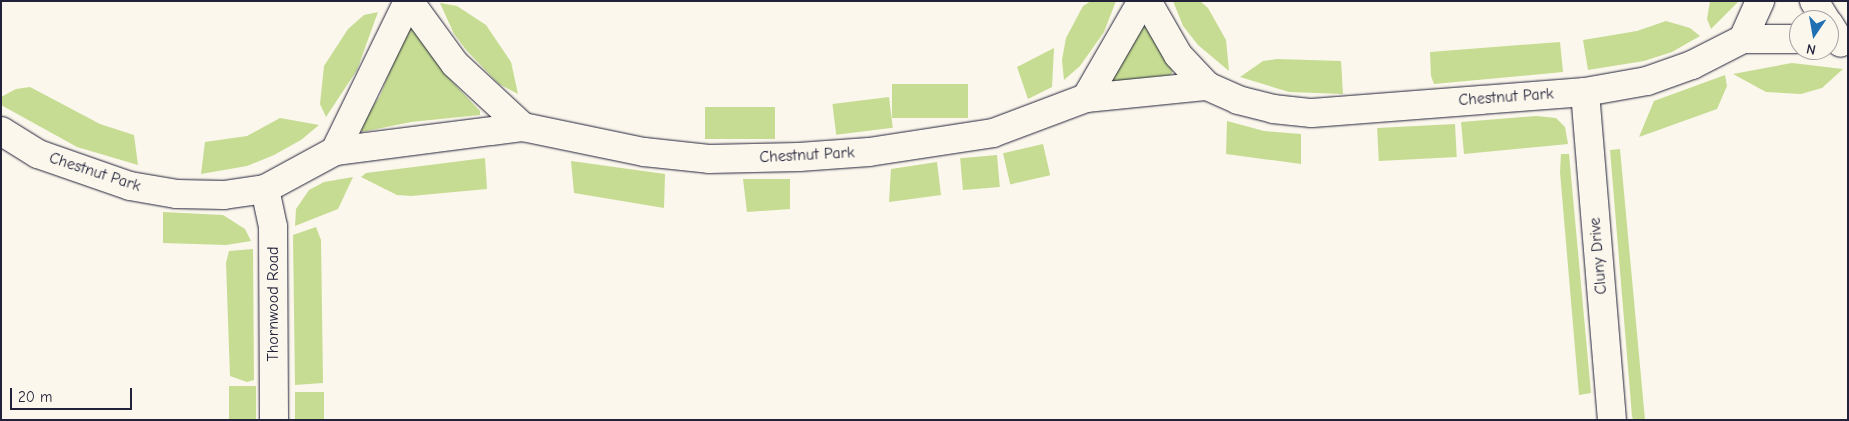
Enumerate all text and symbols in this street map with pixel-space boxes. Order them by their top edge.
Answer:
north arrow [1789,10,1839,60]
text: N [1805,40,1817,58]
street label: Chestnut Park [1458,84,1554,110]
street label: Chestnut Park [759,143,855,167]
street label: Chestnut Park [47,148,143,196]
street label: Cluny Drive [1585,217,1611,295]
street label: Thornwood Road [263,246,283,362]
scale bar [12,378,135,410]
text: 20 m [18,388,52,406]

